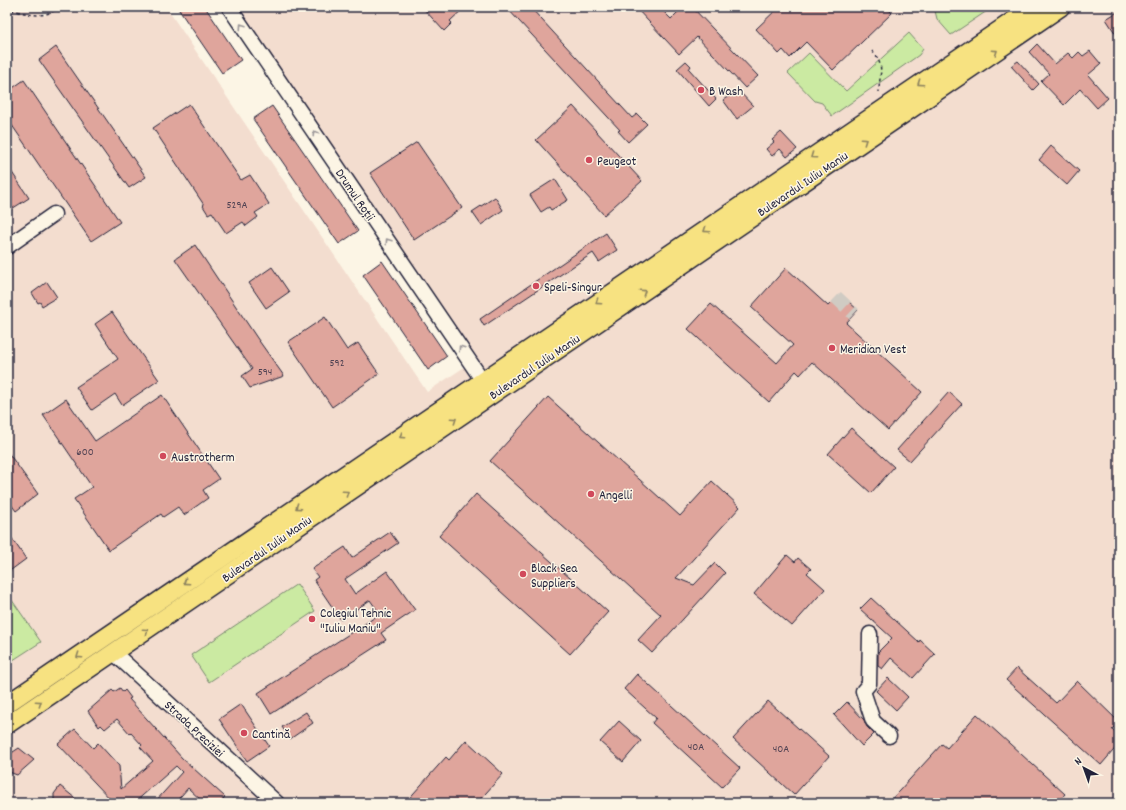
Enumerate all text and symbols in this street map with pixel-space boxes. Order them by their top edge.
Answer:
one-way arrow [239,23,247,30]
one-way arrow [991,49,998,57]
one-way arrow [918,78,925,85]
place label: B Wash [709,83,743,102]
marker: B Wash [696,85,706,95]
one-way arrow [313,131,320,138]
one-way arrow [860,138,867,146]
street label: Bulevardul Iuliu Maniu [754,148,853,223]
one-way arrow [810,151,817,159]
place label: Peugeot [597,153,636,172]
marker: Peugeot [584,155,594,165]
street label: Drumul Roții [329,165,379,226]
house number: 529A [227,198,247,214]
one-way arrow [703,225,710,232]
one-way arrow [385,238,393,245]
place label: Speli-Singur [544,279,602,298]
marker: Speli-Singur [531,281,541,291]
one-way arrow [639,289,646,297]
one-way arrow [595,298,602,305]
street label: Bulevardul Iuliu Maniu [486,331,585,406]
place label: Meridian Vest [840,341,907,360]
marker: Meridian Vest [827,343,837,353]
one-way arrow [459,346,466,353]
house number: 592 [330,356,345,372]
house number: 594 [258,365,272,381]
one-way arrow [450,417,457,425]
one-way arrow [399,431,406,438]
house number: 600 [76,445,94,461]
place label: Austrotherm [171,449,235,468]
marker: Austrotherm [158,451,168,461]
place label: Angelli [599,487,633,506]
marker: Angelli [586,489,596,499]
one-way arrow [342,491,349,498]
one-way arrow [295,502,302,509]
street label: Bulevardul Iuliu Maniu [219,512,316,588]
place label: Black Sea Suppliers [531,560,578,594]
marker: Black Sea Suppliers [518,569,528,579]
one-way arrow [183,577,190,585]
place label: Colegiul Tehnic "Iuliu Maniu" [320,605,391,639]
marker: Colegiul Tehnic "Iuliu Maniu" [307,614,317,624]
one-way arrow [142,628,149,636]
one-way arrow [76,651,83,659]
street label: Strada Preciziei [159,697,228,763]
one-way arrow [35,701,42,708]
place label: Cantină [252,726,291,745]
marker: Cantină [239,728,249,738]
house number: 40A [688,740,704,756]
house number: 40A [773,742,789,758]
north arrow [1064,748,1104,788]
text: N [1071,754,1086,770]

